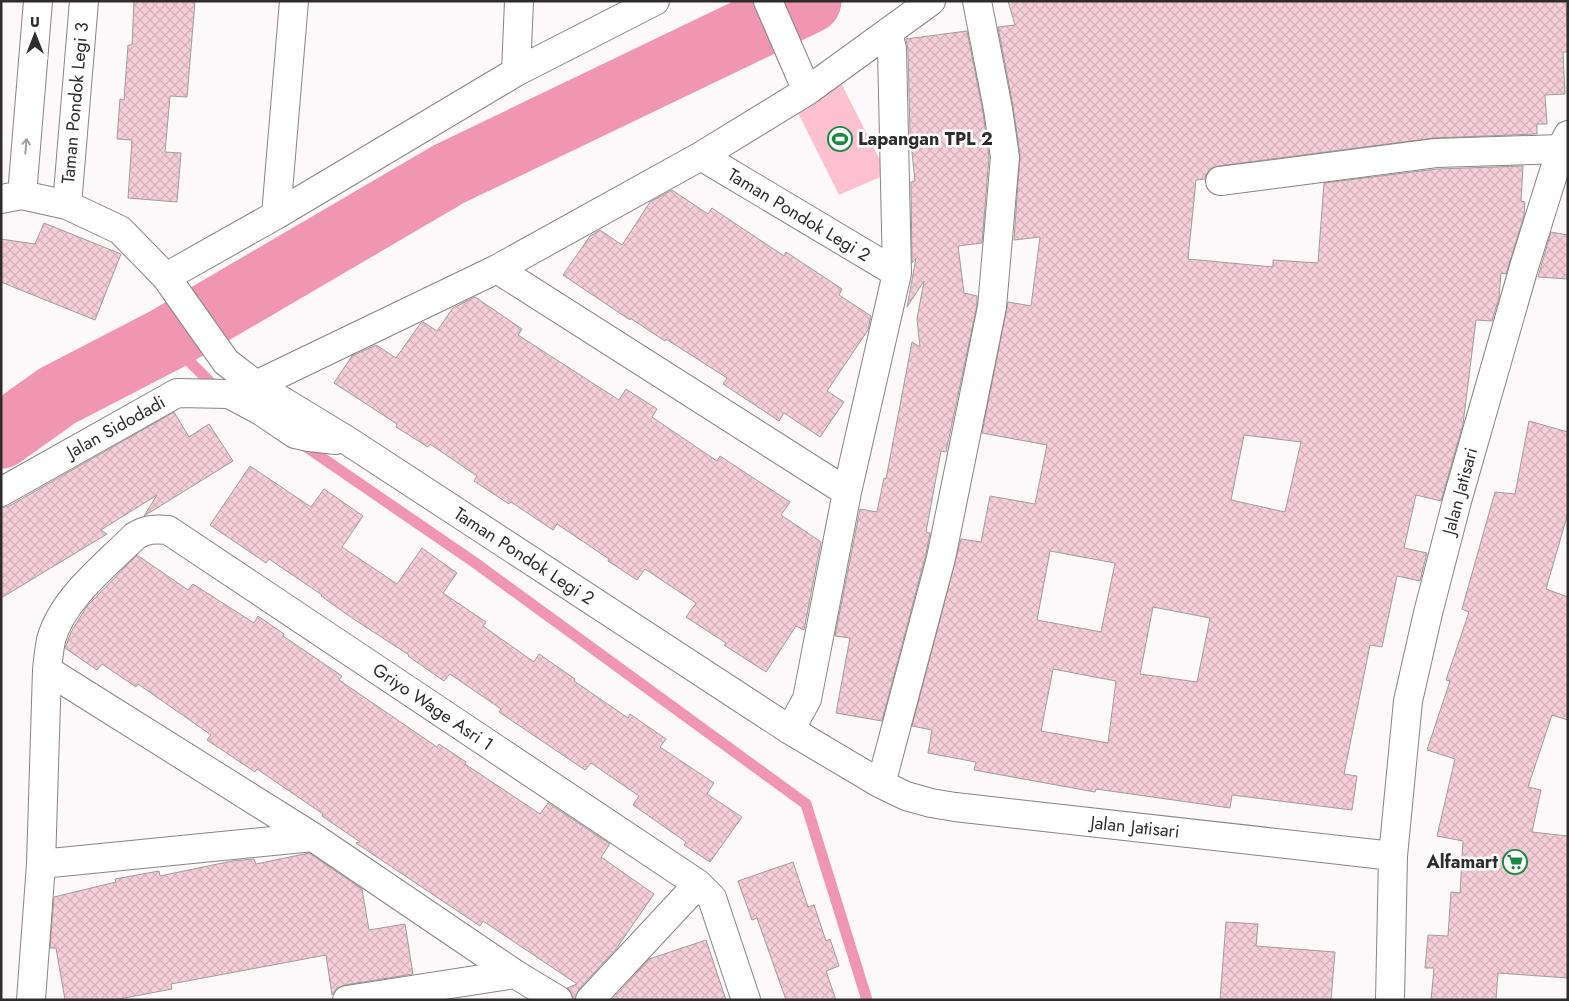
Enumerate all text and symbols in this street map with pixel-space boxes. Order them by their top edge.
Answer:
north arrow [10,10,60,60]
text: U [30,12,40,32]
street label: Taman Pondok Legi 3 [55,21,95,185]
sports icon: Lapangan TPL 2 [827,126,853,152]
place label: Lapangan TPL 2 [858,126,993,152]
one-way arrow [21,139,31,155]
street label: Taman Pondok Legi 2 [723,162,875,268]
street label: Jalan Sidodadi [60,389,170,466]
street label: Jalan Jatisari [1435,444,1484,539]
street label: Taman Pondok Legi 2 [449,501,599,611]
street label: Griyo Wage Asri 1 [367,657,499,757]
street label: Jalan Jatisari [1087,809,1181,845]
place label: Alfamart [1425,849,1498,875]
supermarket icon: Alfamart [1502,849,1528,875]

